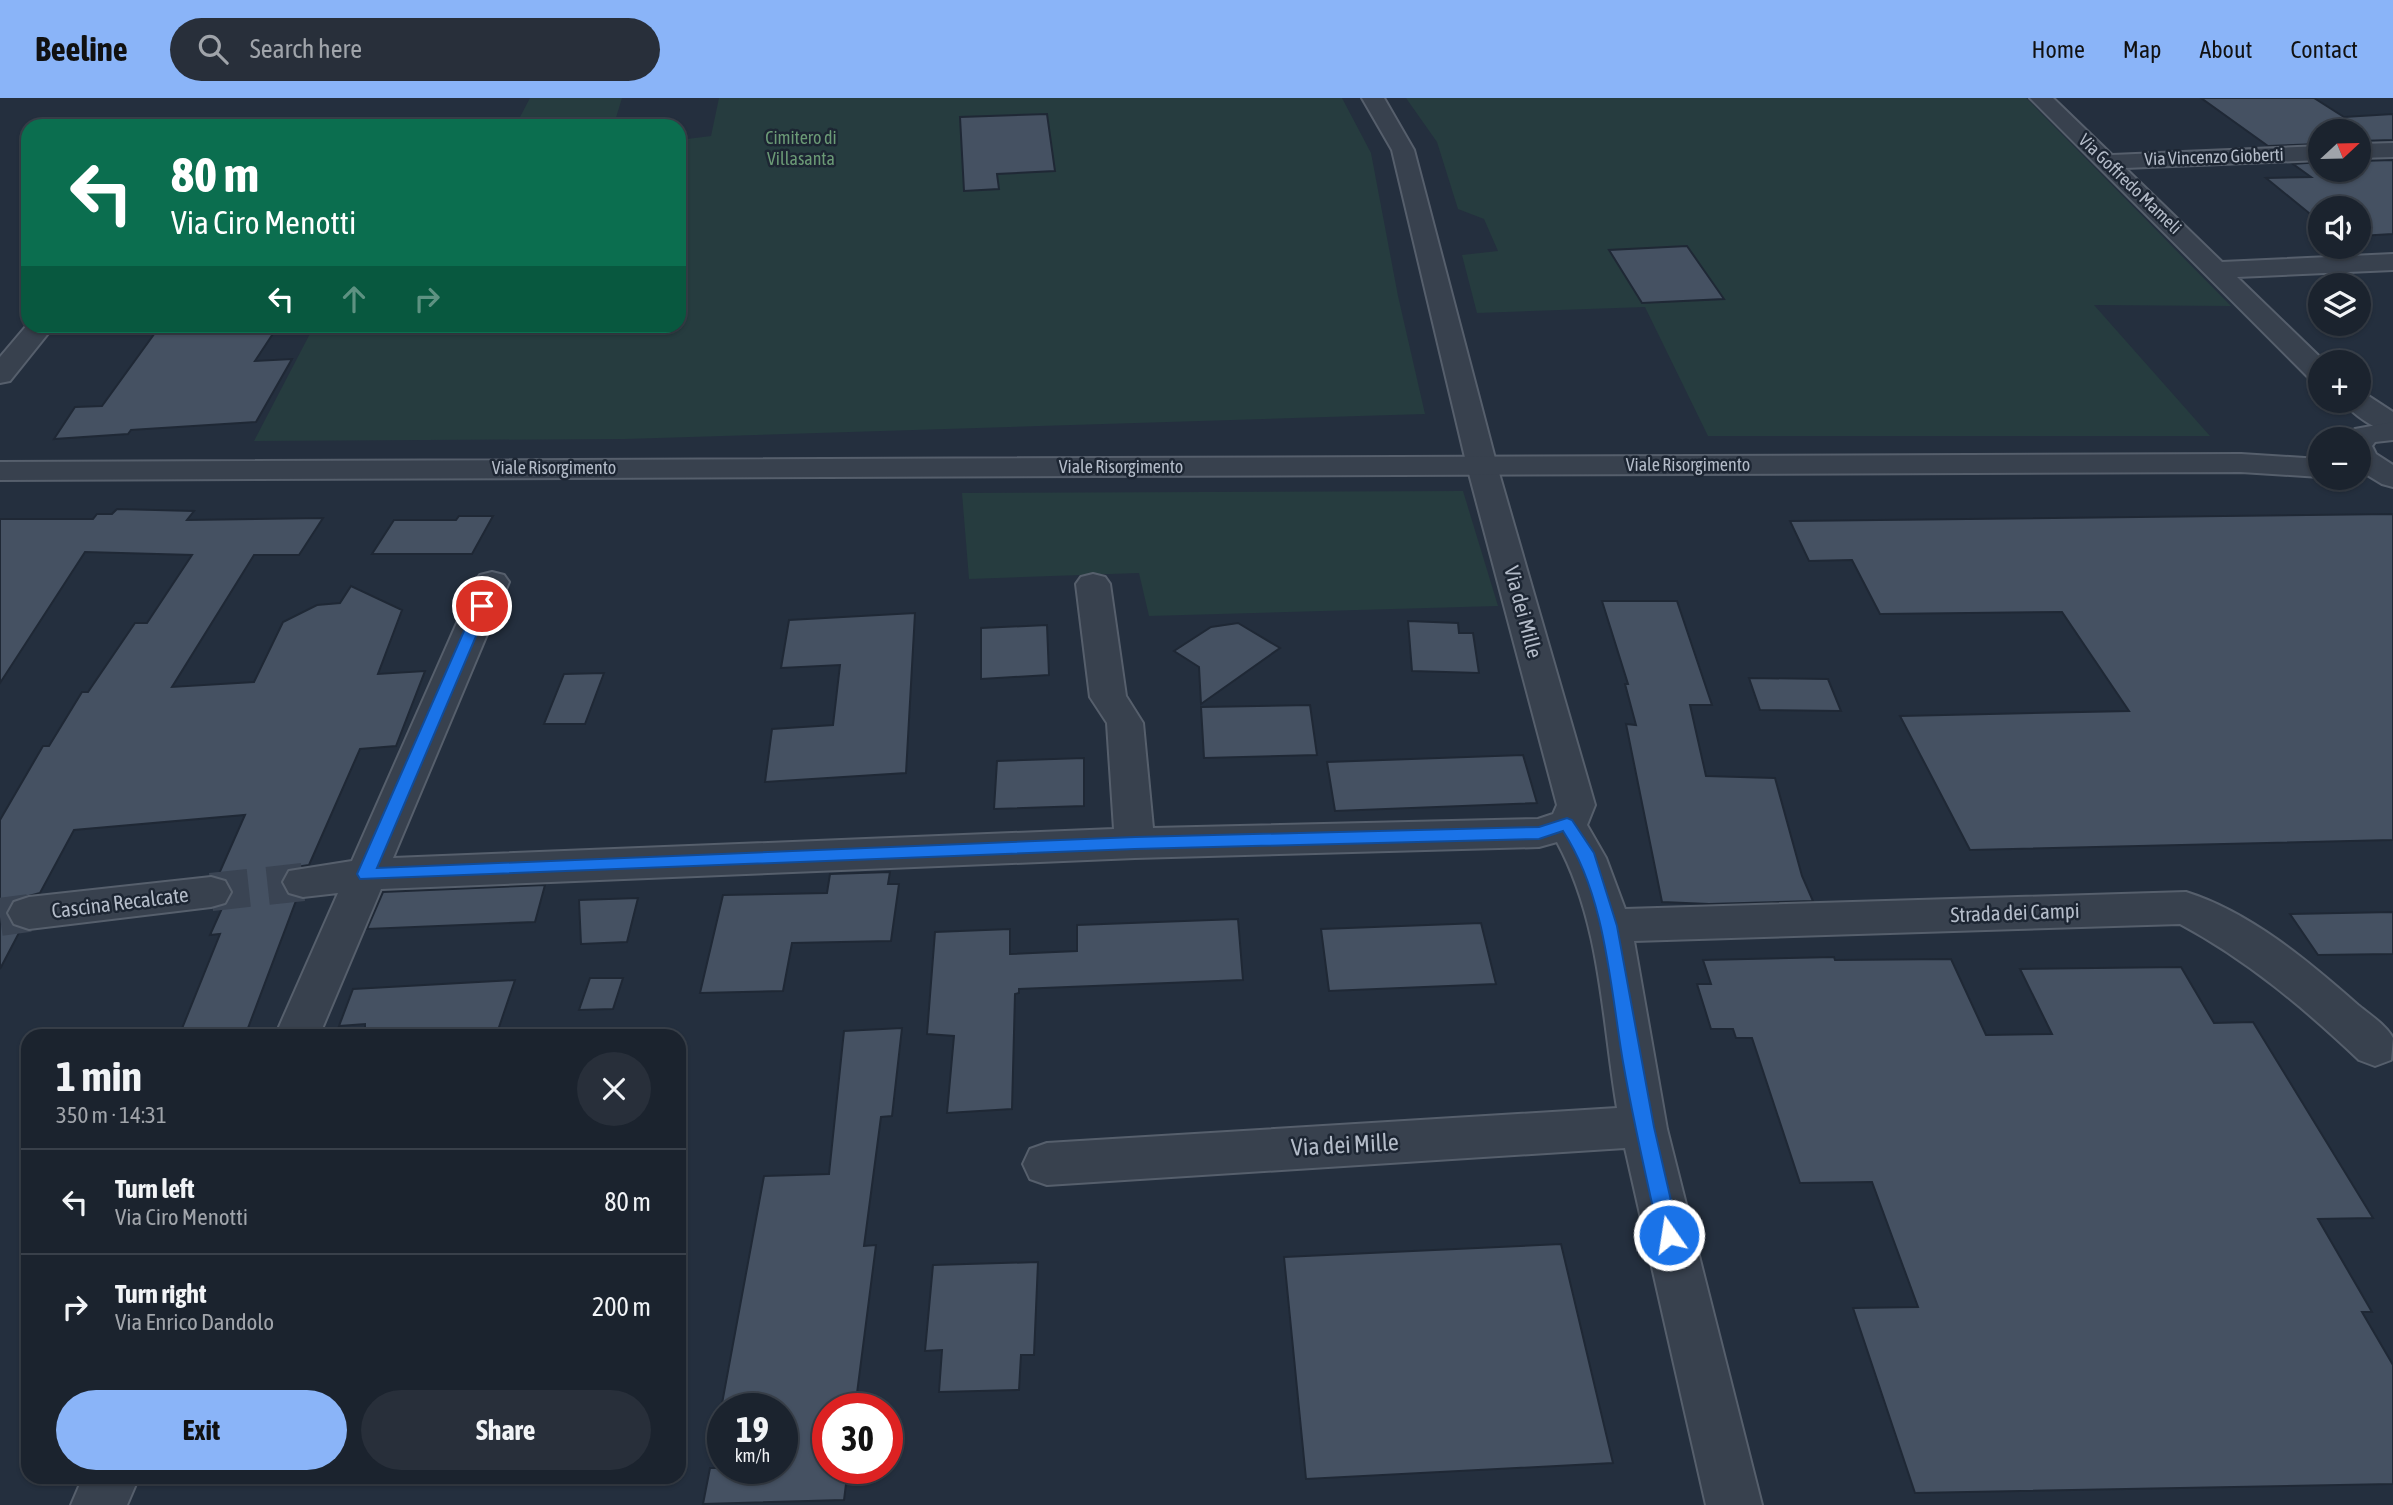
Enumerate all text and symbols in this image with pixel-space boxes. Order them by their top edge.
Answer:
search box [170,18,660,81]
text: Beeline [35,30,128,68]
icon: search [194,30,232,68]
text: Search here [250,34,362,64]
text: Home [2031,36,2085,63]
text: Map [2123,36,2161,63]
text: About [2199,36,2252,63]
text: Contact [2290,36,2358,63]
north arrow [2308,119,2371,182]
map controls [2308,119,2371,490]
park label: Cimitero di Villasanta [765,127,837,169]
street label: Via Goffredo Mameli [2075,129,2186,238]
street label: Via Vincenzo Gioberti [2144,144,2284,169]
text: 80 m [171,146,259,202]
icon: left [56,147,147,238]
button: sound [2308,196,2371,259]
text: Via Ciro Menotti [171,204,356,241]
button: layers [2308,273,2371,336]
icon: left [262,280,300,318]
icon: ahead [335,280,373,318]
icon: right [408,280,446,318]
button: + [2308,350,2371,413]
button: − [2308,427,2371,490]
street label: Viale Risorgimento [1626,454,1750,475]
street label: Viale Risorgimento [1059,456,1183,477]
street label: Viale Risorgimento [492,457,616,478]
street label: Via dei Mille [1500,563,1548,660]
pin [452,576,512,636]
icon: arrive [463,587,501,625]
street label: Cascina Recalcate [50,882,190,922]
street label: Strada dei Campi [1950,898,2080,926]
text: 1 min [56,1052,142,1100]
button: close [577,1052,651,1126]
text: 350 m · 14:31 [56,1102,167,1128]
street label: Via dei Mille [1290,1128,1400,1161]
text: Turn left [115,1174,195,1204]
icon: left [56,1183,94,1221]
text: 80 m [604,1187,651,1217]
position arrow [1632,1198,1706,1272]
text: Via Ciro Menotti [115,1204,248,1230]
text: Turn right [115,1279,206,1309]
icon: right [56,1288,94,1326]
text: 200 m [592,1292,651,1322]
text: Via Enrico Dandolo [115,1309,274,1335]
button: Exit [56,1390,347,1470]
button: Share [361,1390,651,1470]
speed limit sign: 30 [812,1393,903,1484]
text: 19 [736,1409,769,1449]
text: km/h [735,1445,770,1466]

